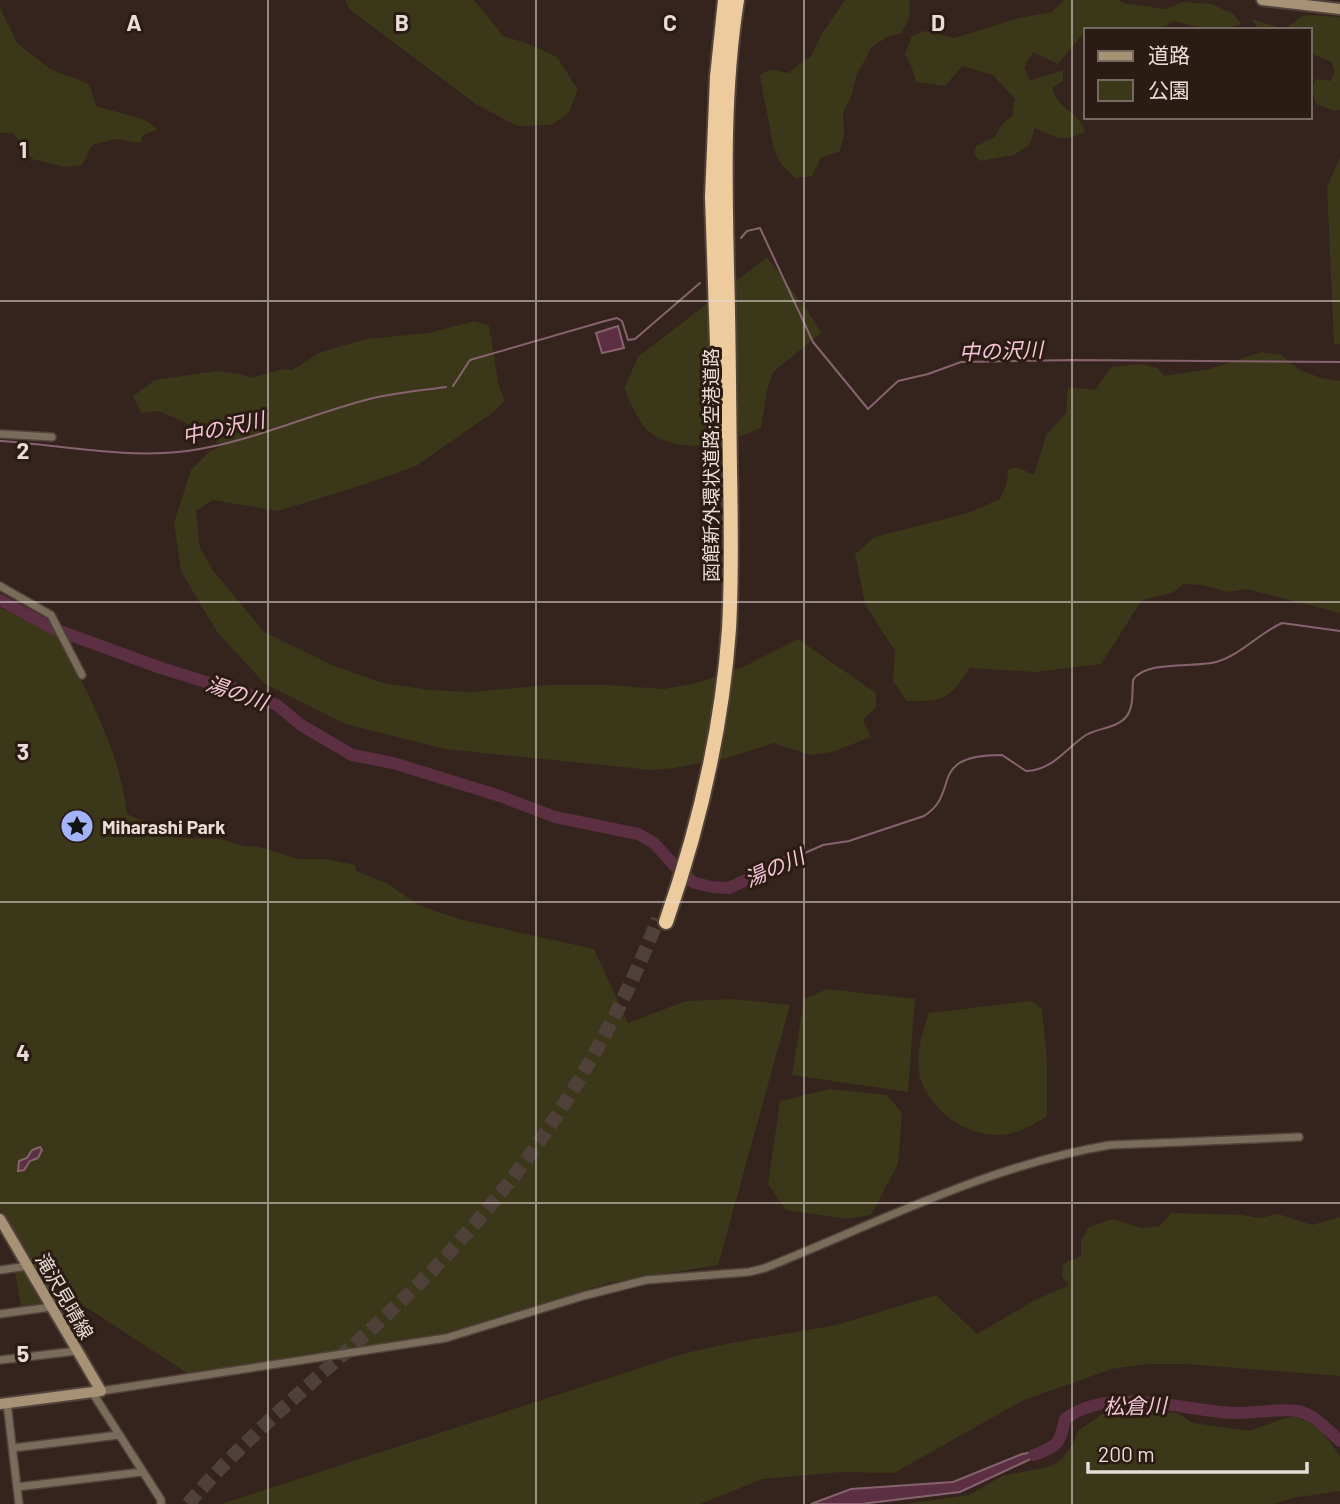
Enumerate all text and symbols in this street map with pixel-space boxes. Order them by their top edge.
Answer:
text: A [126,8,142,36]
text: B [395,8,409,36]
text: C [663,8,677,36]
text: D [931,8,945,36]
legend [1084,28,1312,119]
text: 道路 [1148,42,1190,67]
text: 公園 [1148,77,1190,102]
text: 1 [19,135,27,163]
water label: 中の沢川 [959,336,1045,364]
street label: 函館新外環状道路;空港道路 [699,348,722,582]
water label: 中の沢川 [179,406,269,448]
text: 2 [17,436,29,464]
water label: 湯の川 [203,670,273,715]
text: 3 [17,737,29,765]
place icon: Miharashi Park [58,807,96,845]
place label: Miharashi Park [102,815,225,838]
water label: 湯の川 [740,842,810,891]
text: 4 [16,1038,30,1066]
street label: 滝沢見晴線 [31,1249,99,1343]
text: 5 [17,1339,29,1367]
water label: 松倉川 [1103,1392,1169,1418]
scale bar [1088,1430,1307,1474]
text: 200 m [1098,1441,1155,1466]

